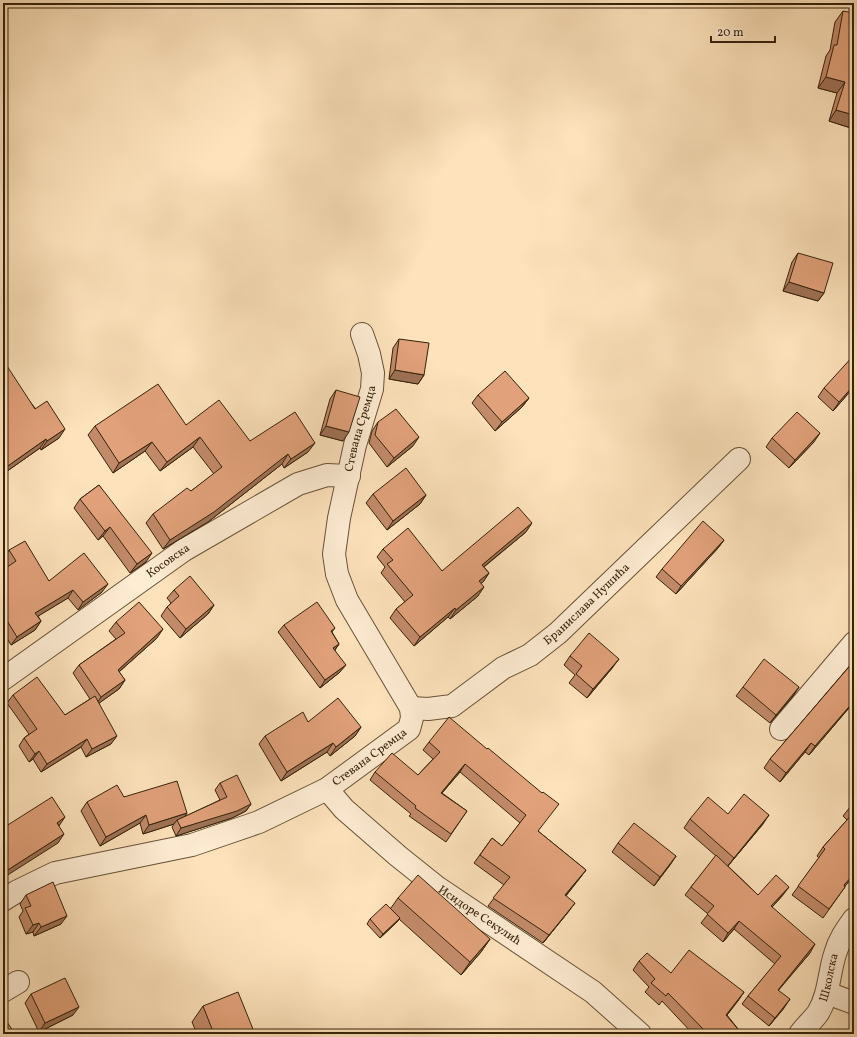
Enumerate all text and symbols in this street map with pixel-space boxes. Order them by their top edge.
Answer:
scale bar [711,18,775,44]
text: 20 m [717,25,744,41]
street label: Стевана Сремца [341,385,380,473]
street label: Косовска [143,540,193,582]
street label: Бранислава Нушића [541,560,634,649]
street label: Стевана Сремца [329,725,411,790]
street label: Исидоре Секулић [435,882,524,949]
street label: Школска [816,952,843,1004]

